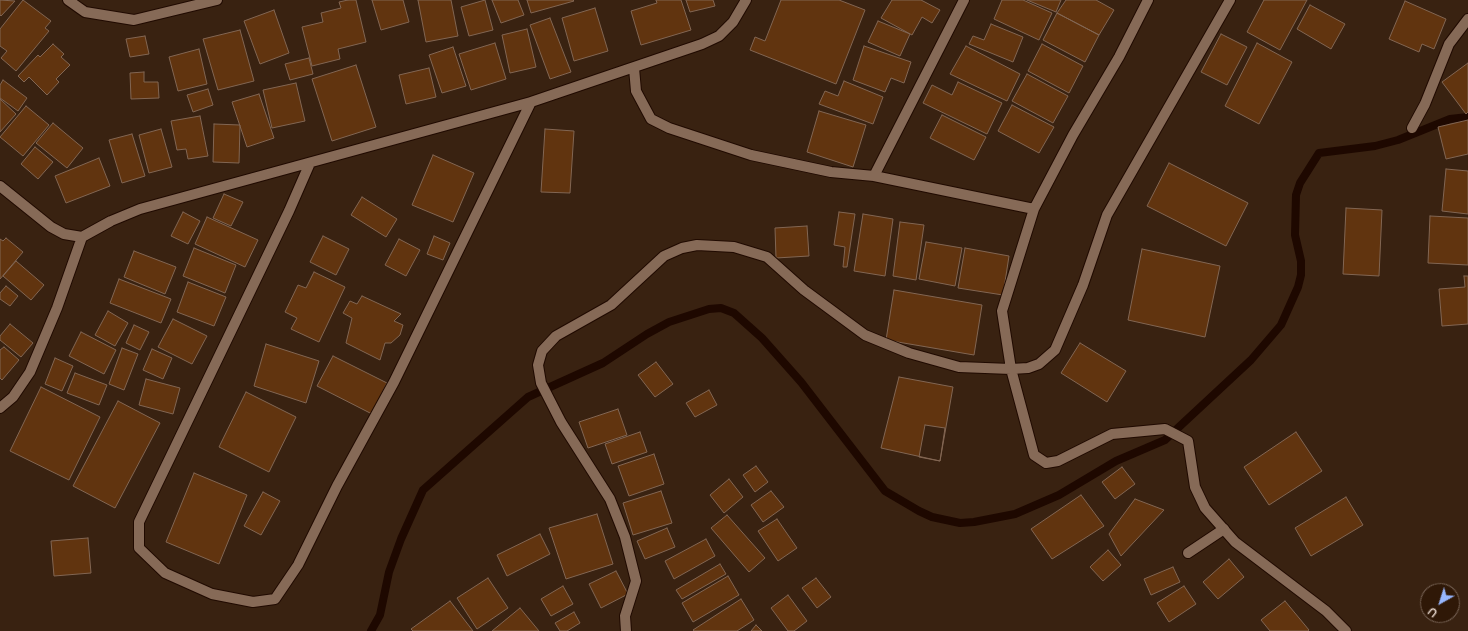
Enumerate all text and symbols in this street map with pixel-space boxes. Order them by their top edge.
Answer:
north arrow [1420,583,1460,623]
text: U [1425,604,1440,620]

